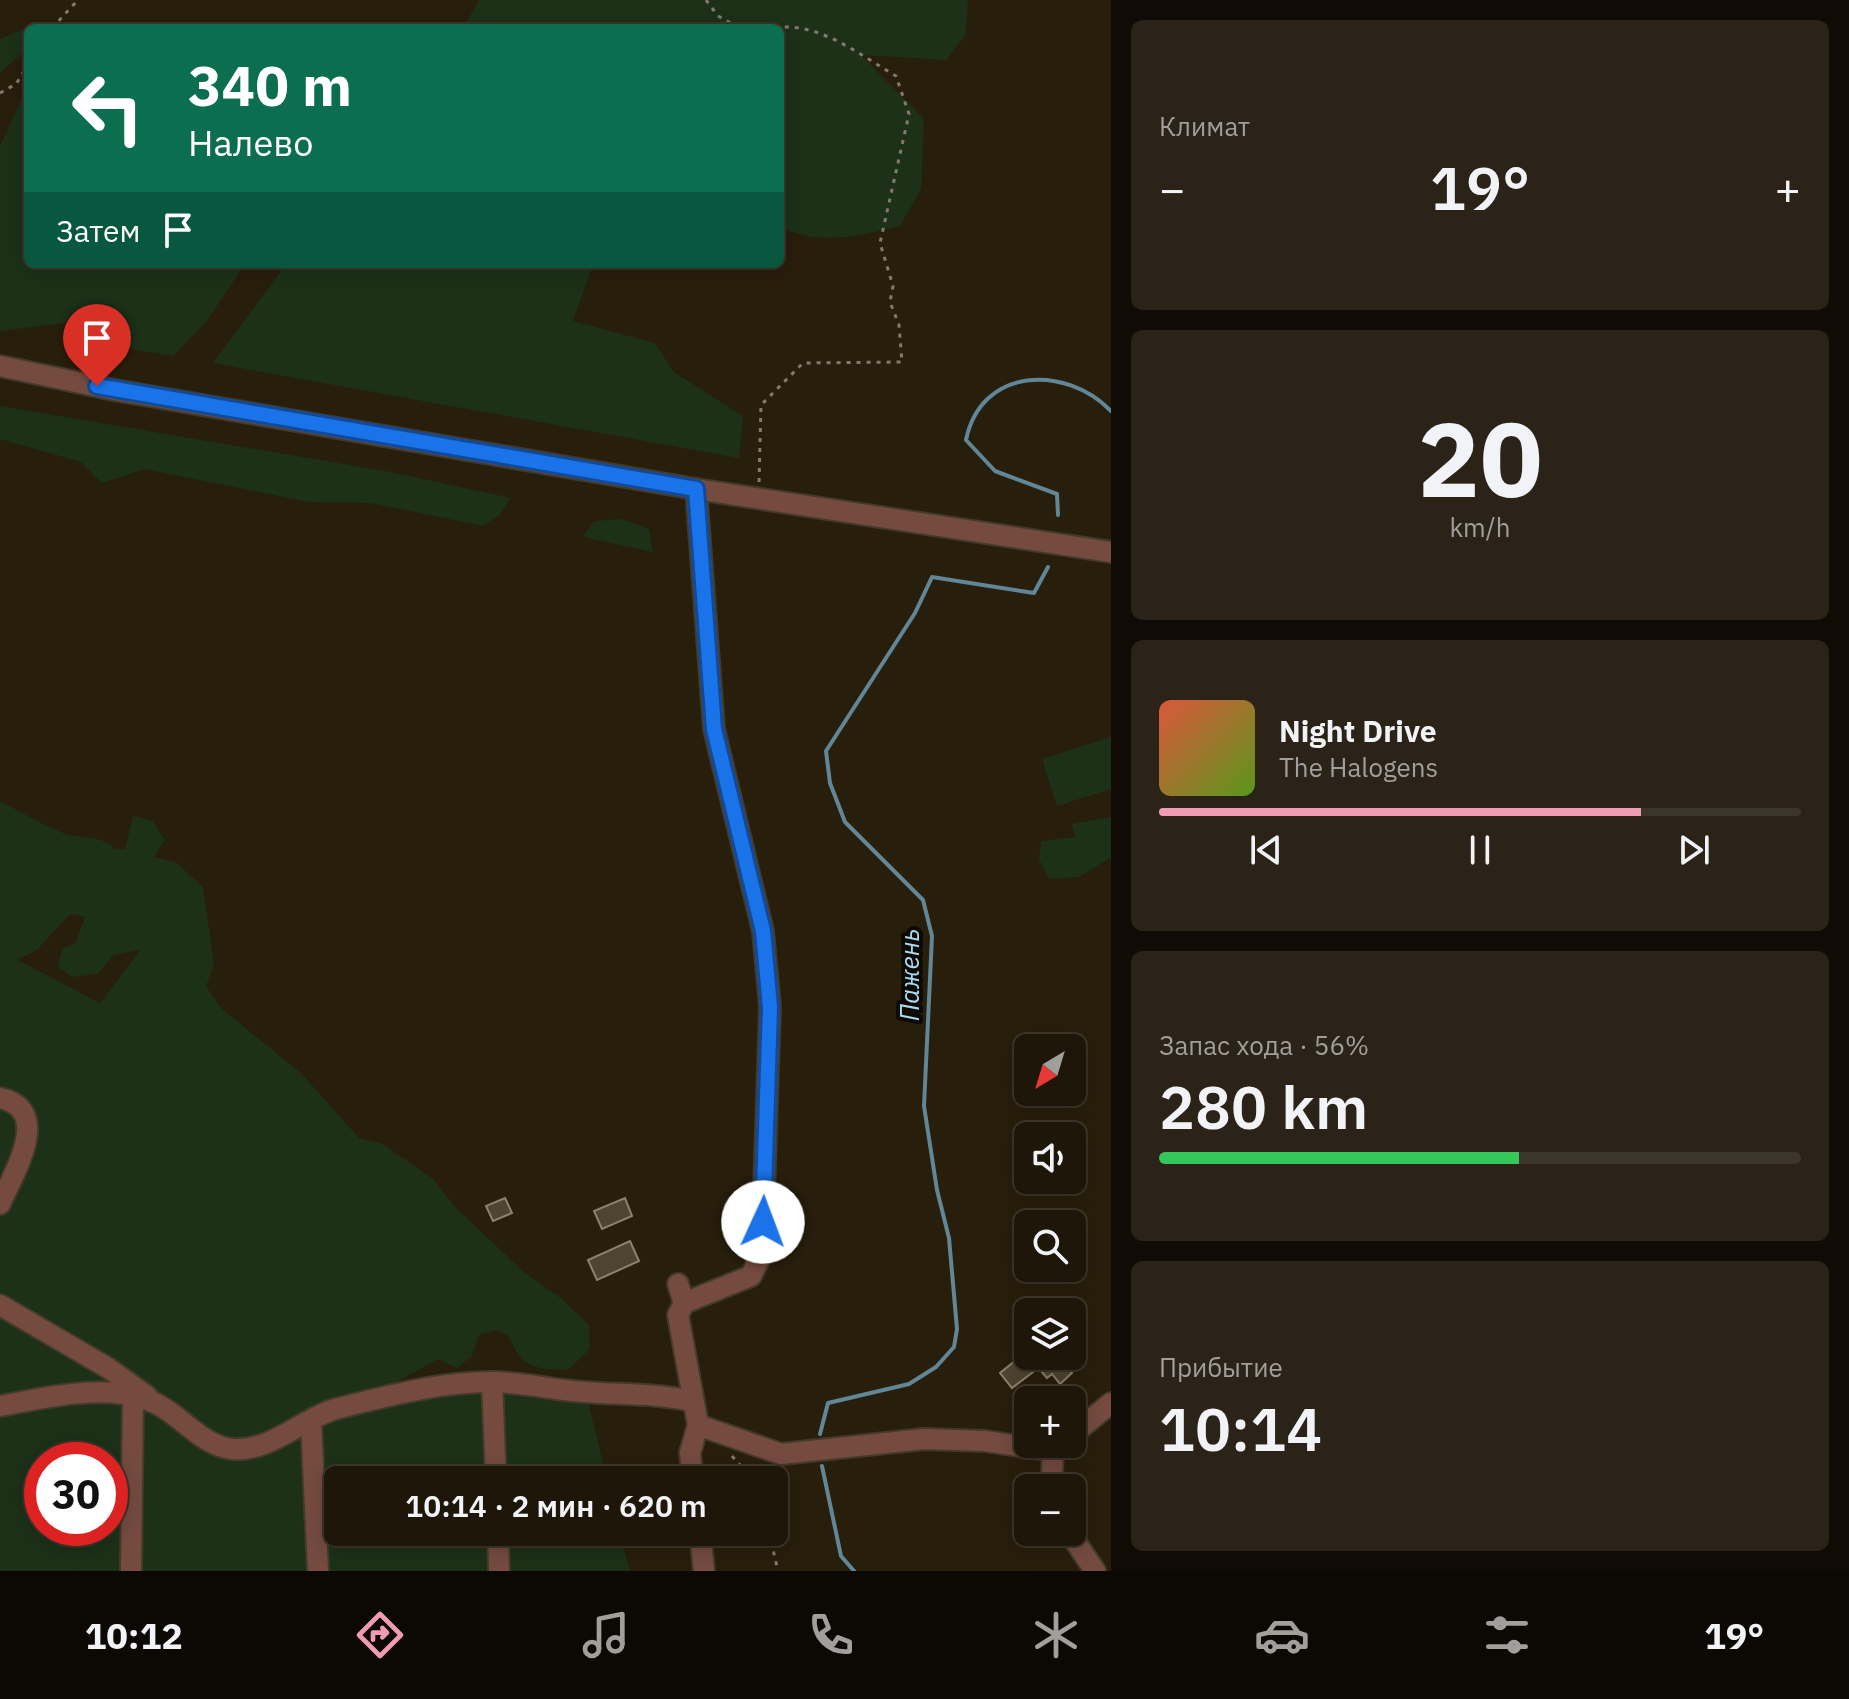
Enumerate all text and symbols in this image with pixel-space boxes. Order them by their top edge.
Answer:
text: 340 m [188,49,352,121]
icon: left [56,56,160,160]
text: Климат [1159,109,1250,143]
text: Налево [188,119,313,166]
text: 19° [1430,148,1530,227]
text: − [1159,160,1185,217]
text: + [1775,160,1801,217]
icon: arrive [156,208,200,252]
text: Затем [56,211,140,250]
pin [63,304,131,386]
icon: arrive [75,316,119,360]
text: 20 [1418,390,1542,526]
text: km/h [1449,510,1511,544]
text: Night Drive [1279,711,1437,750]
text: The Halogens [1279,750,1438,784]
icon: previous [1244,828,1288,872]
icon: pause [1458,828,1502,872]
icon: next [1672,828,1716,872]
water label: Пажень [892,929,926,1021]
text: Запас хода · 56% [1159,1028,1369,1062]
north arrow [1014,1034,1086,1106]
map controls [1014,1034,1086,1546]
text: 280 km [1159,1067,1368,1146]
button: sound [1014,1122,1086,1194]
position arrow [721,1180,805,1264]
button: search [1014,1210,1086,1282]
button: layers [1014,1298,1086,1370]
text: Прибытие [1159,1350,1283,1384]
button: + [1014,1386,1086,1458]
text: 10:14 [1159,1389,1322,1468]
speed limit sign: 30 [24,1442,128,1546]
button: − [1014,1474,1086,1546]
text: 10:14 · 2 мин · 620 m [405,1486,707,1525]
icon: directions [352,1607,408,1663]
icon: music [578,1607,634,1663]
icon: phone [803,1607,859,1663]
icon: climate [1028,1607,1084,1663]
icon: car [1254,1607,1310,1663]
icon: filters [1479,1607,1535,1663]
text: 10:12 [85,1612,183,1659]
text: 19° [1704,1612,1764,1659]

